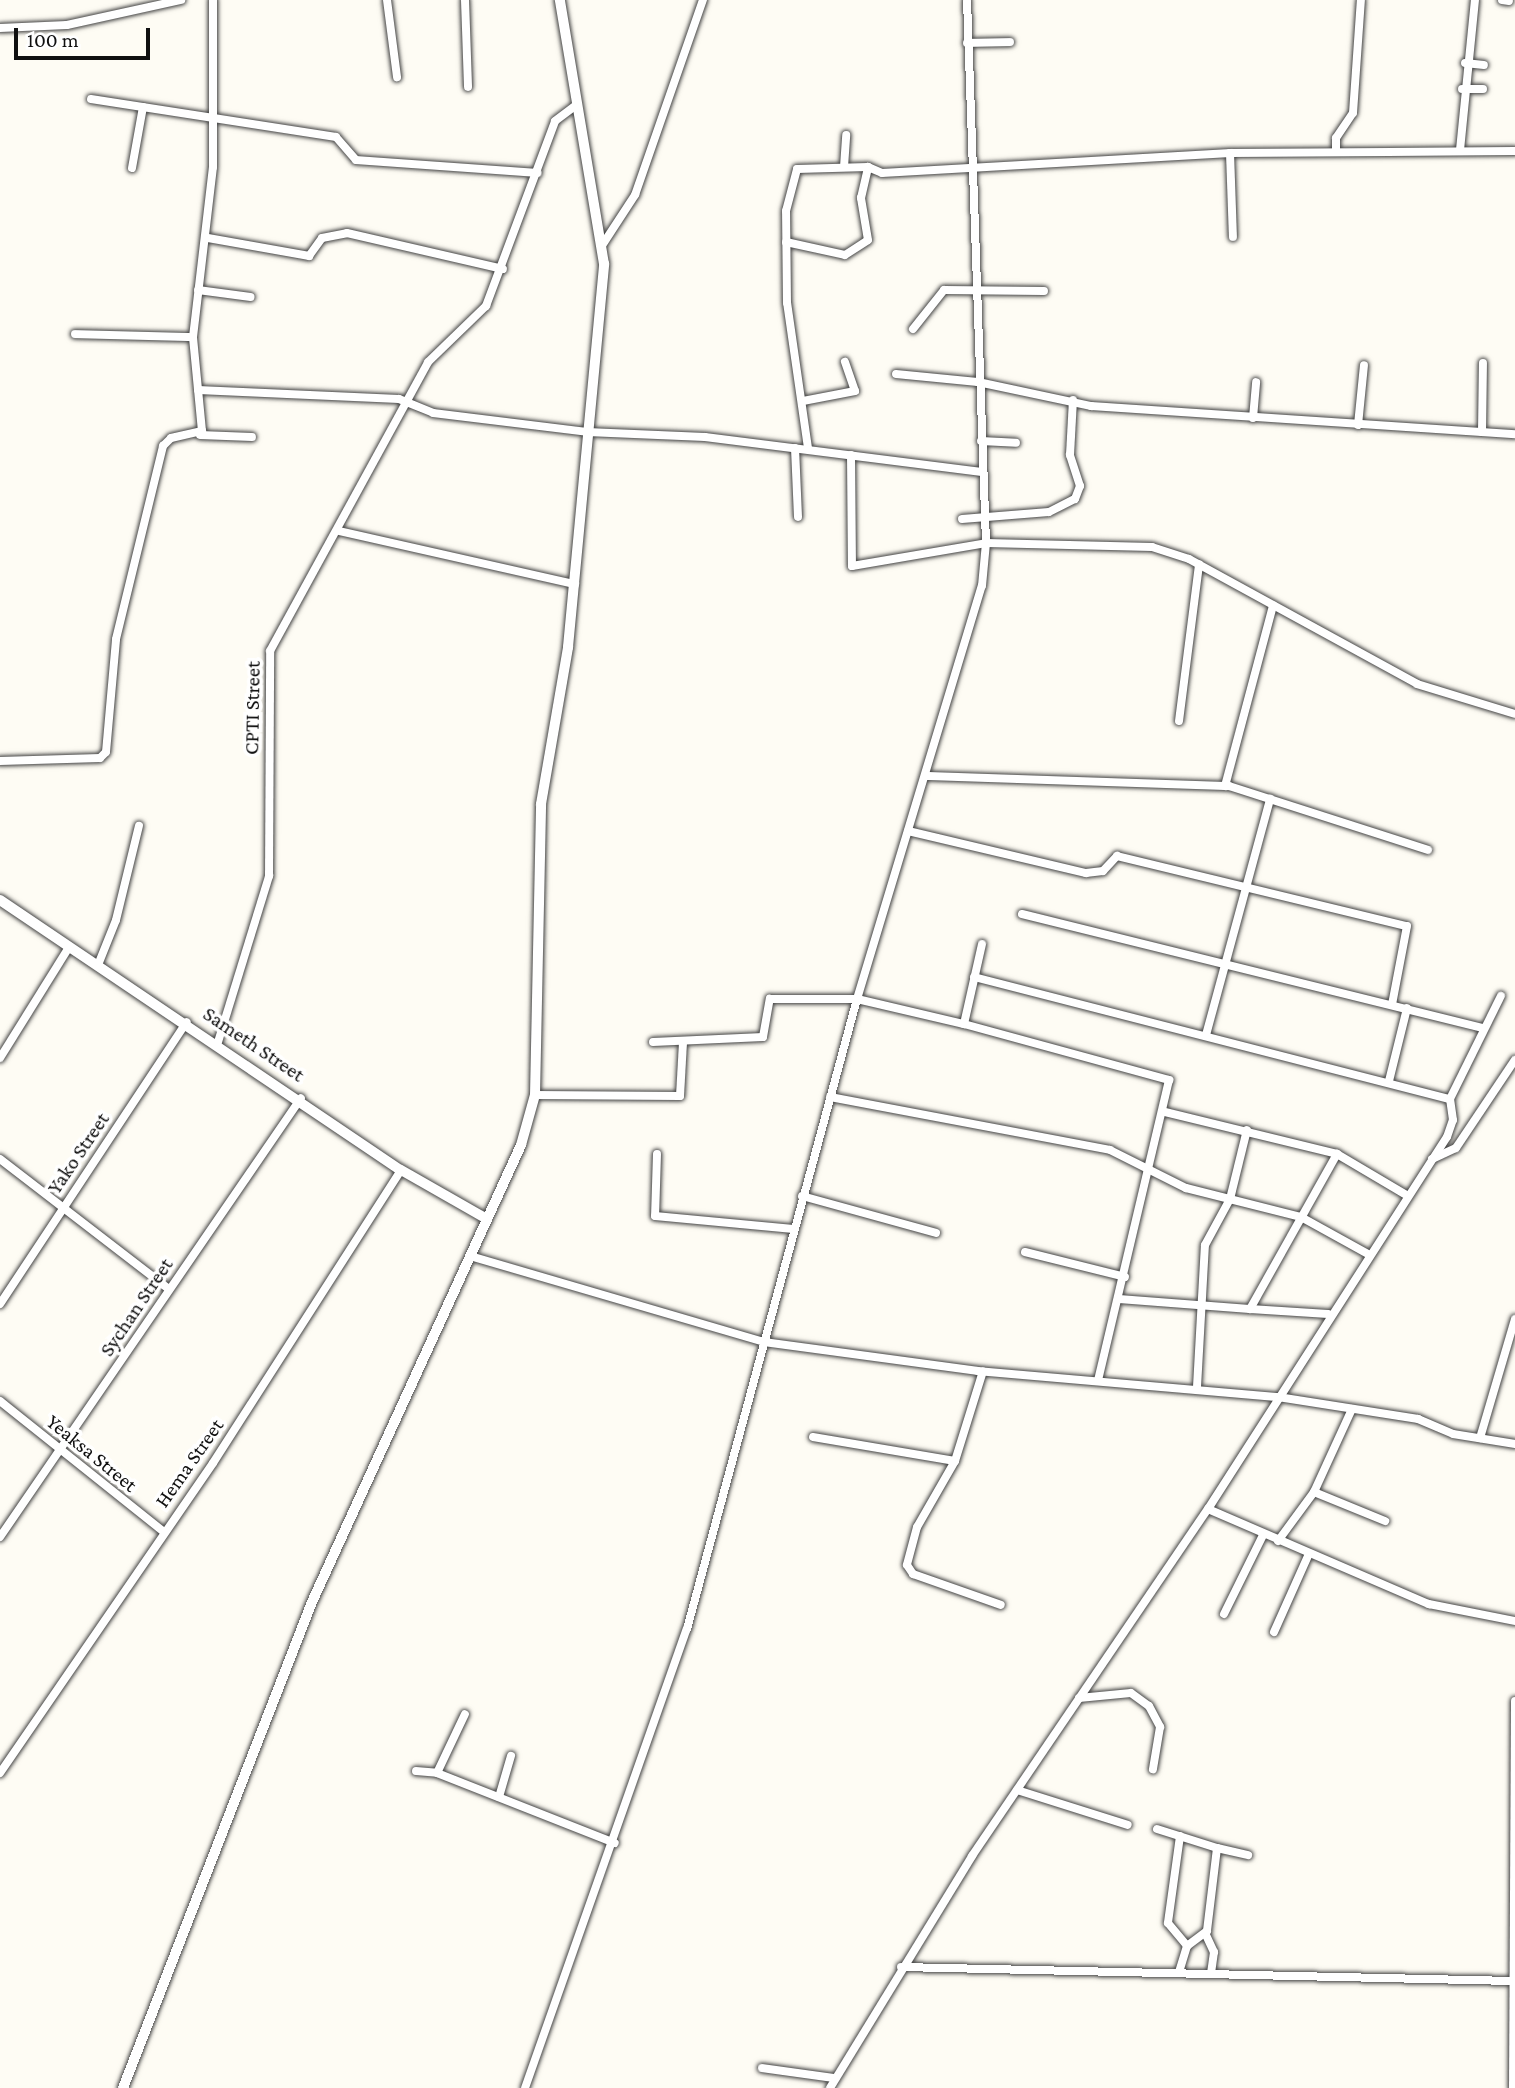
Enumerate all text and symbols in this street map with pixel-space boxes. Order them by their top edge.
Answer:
scale bar [18,14,154,58]
text: 100 m [27,28,79,52]
street label: CPTI Street [239,661,265,755]
street label: Sameth Street [198,1001,310,1087]
street label: Yako Street [42,1107,114,1199]
street label: Sychan Street [94,1253,178,1361]
street label: Yeaksa Street [41,1409,143,1497]
street label: Hema Street [149,1414,229,1512]

